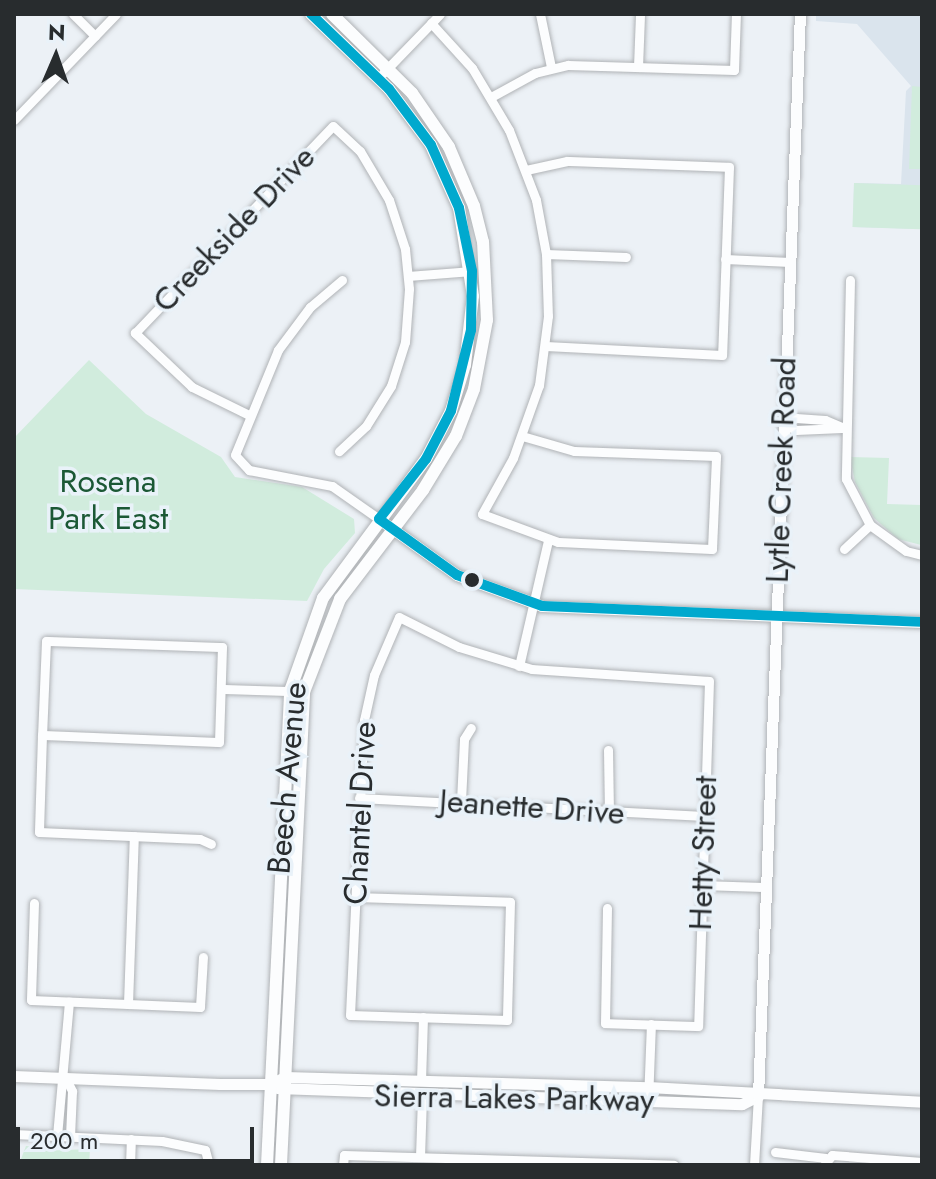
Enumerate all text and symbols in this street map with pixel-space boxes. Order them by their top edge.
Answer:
north arrow [16,16,96,96]
text: N [48,16,66,48]
street label: Creekside Drive [145,138,323,320]
street label: Lytle Creek Road [758,356,804,584]
park label: Rosena Park East [48,463,168,538]
unlabelled marker [464,572,480,588]
street label: Beech Avenue [259,681,315,875]
street label: Chantel Drive [336,721,384,905]
street label: Hetty Street [681,775,725,931]
street label: Jeanette Drive [438,781,626,833]
street label: Sierra Lakes Parkway [374,1076,654,1120]
scale bar [20,1111,258,1161]
text: 200 m [30,1123,98,1158]

